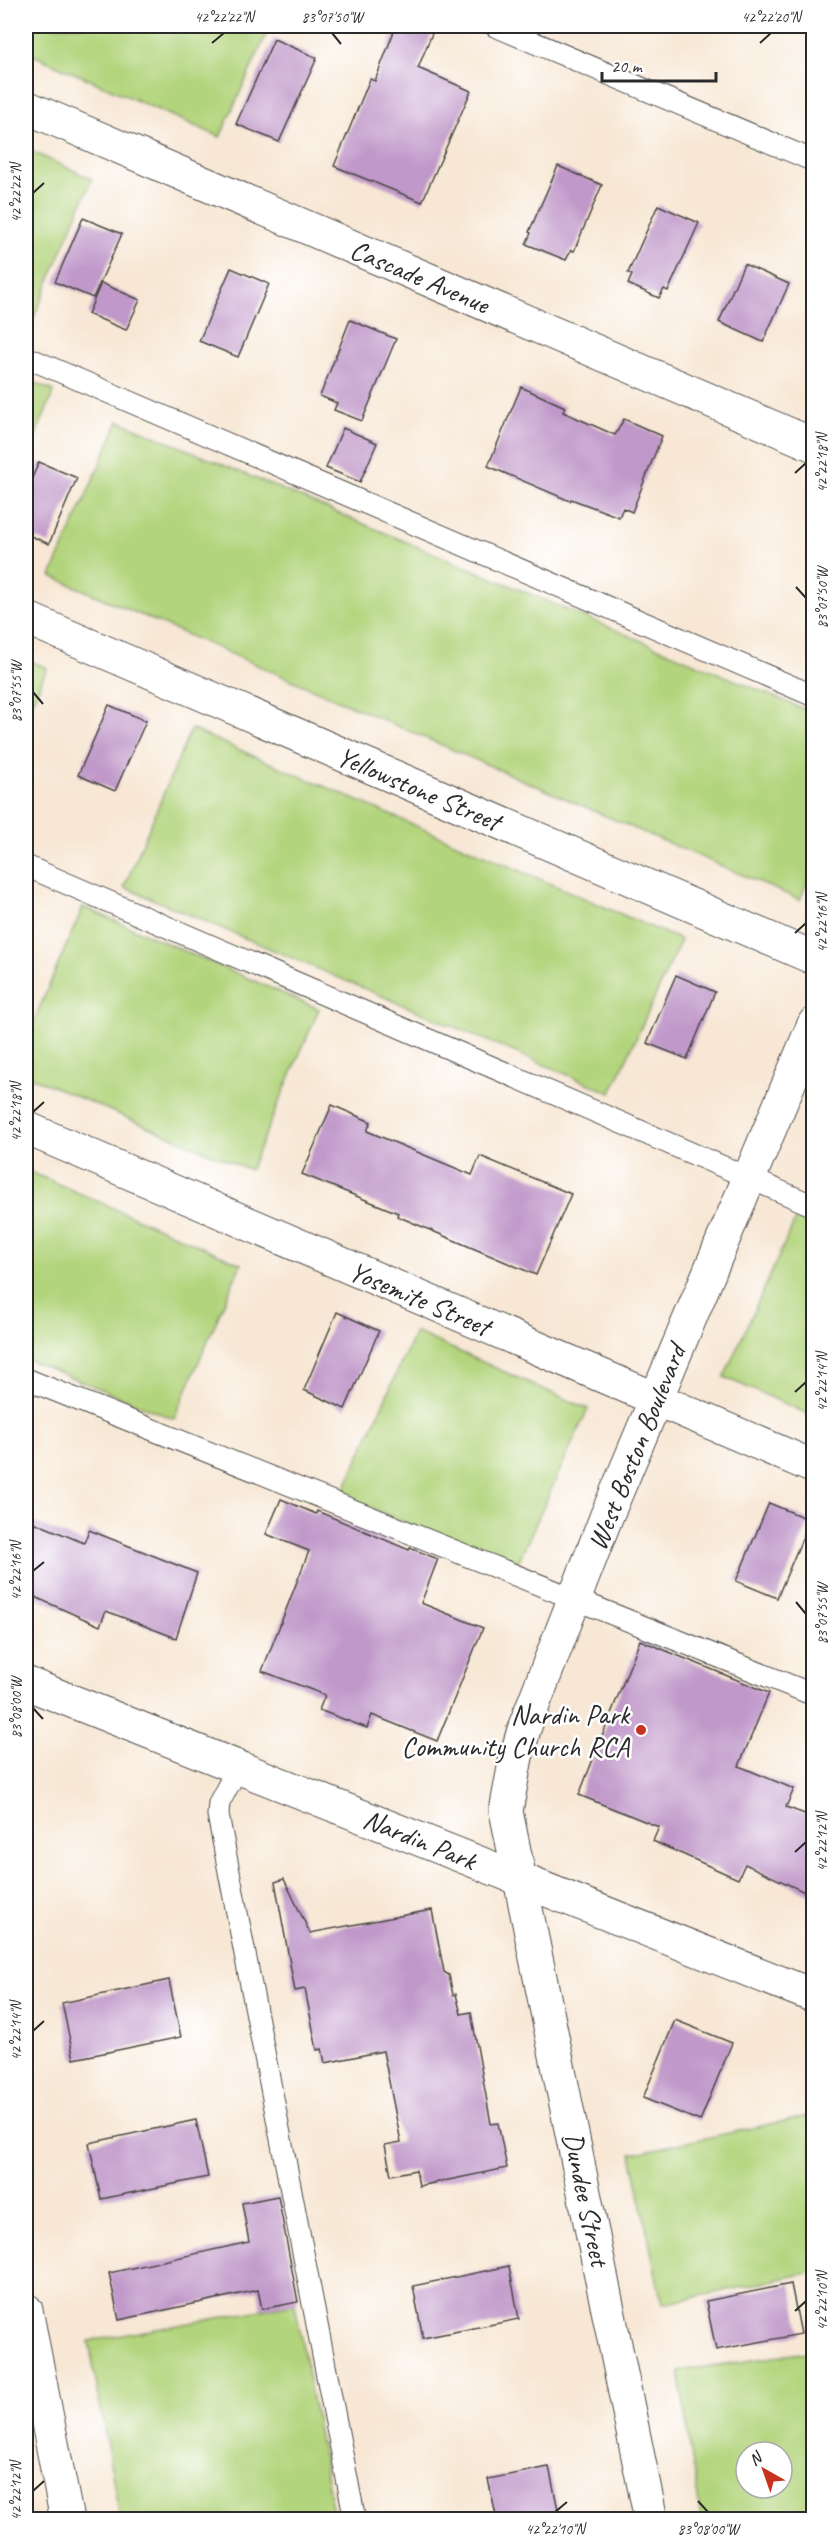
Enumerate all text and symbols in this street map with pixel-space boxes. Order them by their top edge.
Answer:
text: 42°22'22"N [194,8,257,27]
text: 83°07'50"W [302,8,366,27]
text: 42°22'20"N [741,8,804,27]
scale bar [602,45,716,83]
text: 20 m [611,55,644,77]
text: 42°22'22"N [7,160,26,223]
street label: Cascade Avenue [345,232,496,322]
text: 42°22'18"N [813,430,832,493]
text: 83°07'50"W [813,564,832,628]
text: 83°07'55"W [7,658,26,722]
street label: Yellowstone Street [332,738,509,840]
text: 42°22'16"N [813,890,832,953]
text: 42°22'18"N [7,1079,26,1142]
street label: Yosemite Street [344,1253,499,1345]
street label: West Boston Boulevard [579,1336,695,1555]
text: 42°22'14"N [813,1349,832,1412]
text: 42°22'16"N [7,1538,26,1601]
text: 83°07'55"W [813,1580,832,1644]
text: 83°08'00"W [7,1674,26,1738]
place label: Nardin Park Community Church RCA [402,1697,631,1764]
marker: Nardin Park Community Church RCA [634,1723,648,1737]
street label: Nardin Park [358,1801,483,1879]
text: 42°22'12"N [813,1809,832,1872]
text: 42°22'14"N [7,1998,26,2061]
street label: Dundee Street [555,2129,618,2272]
text: 42°22'10"N [813,2268,832,2331]
north arrow [734,2440,794,2500]
text: N [745,2446,768,2470]
text: 42°22'12"N [7,2458,26,2521]
text: 42°22'10"N [525,2520,588,2539]
text: 83°08'00"W [678,2520,742,2539]

